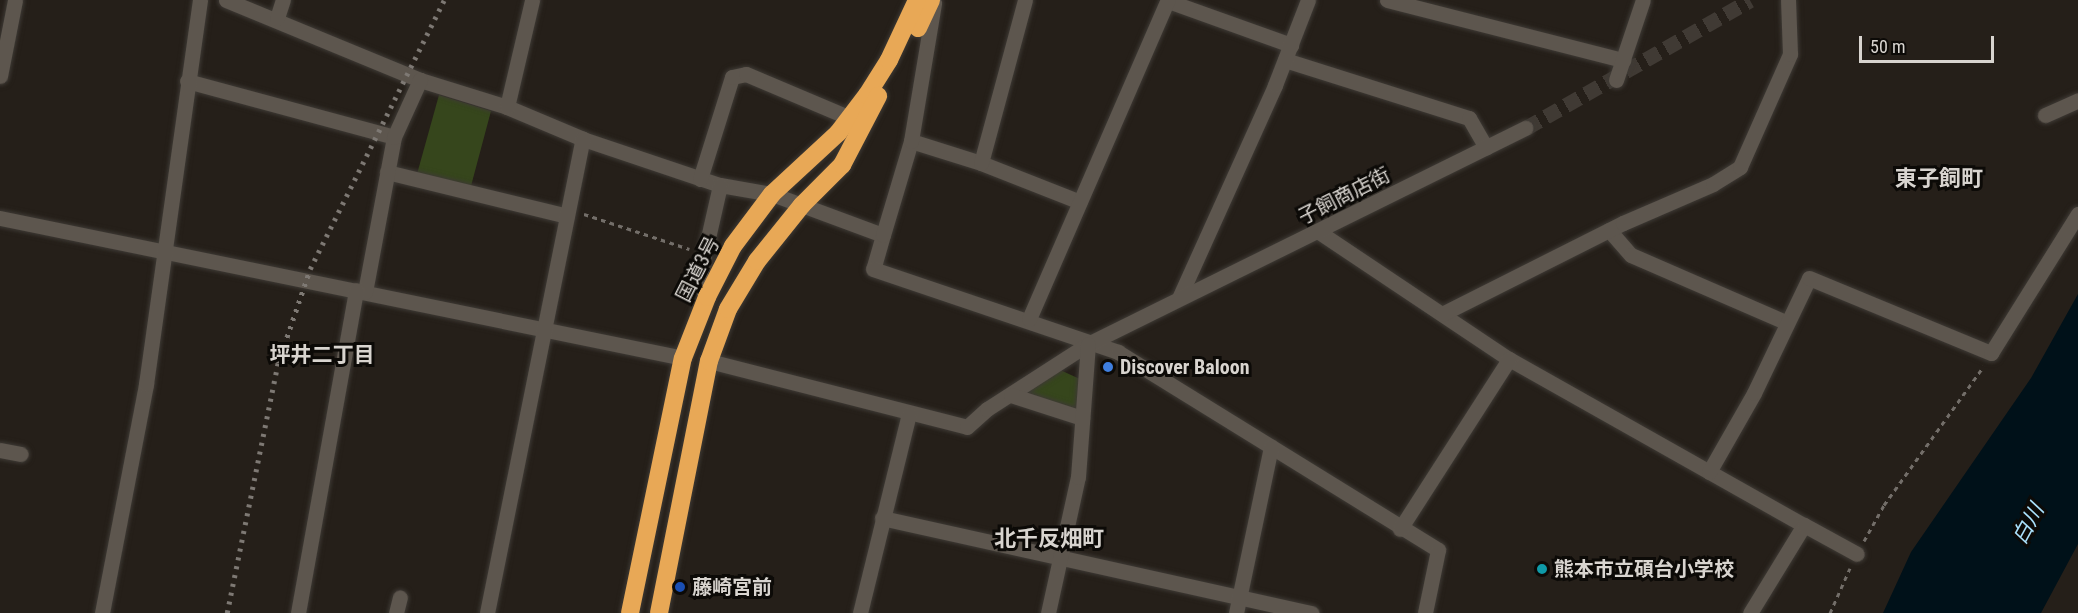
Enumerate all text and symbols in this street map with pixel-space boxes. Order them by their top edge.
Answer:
scale bar [1862,24,1997,62]
text: 50 m [1870,36,1905,57]
street label: 子飼商店街 [1294,163,1394,229]
district label: 東子飼町 [1895,166,1983,192]
street label: 国道3号 [671,232,725,306]
district label: 坪井二丁目 [270,342,374,368]
place label: Discover Baloon [1120,355,1250,379]
marker: Discover Baloon [1101,360,1115,374]
water label: 白川 [2007,500,2049,548]
district label: 北千反畑町 [994,526,1104,552]
place label: 熊本市立碩台小学校 [1554,557,1734,581]
marker: 熊本市立碩台小学校 [1535,562,1549,576]
place label: 藤崎宮前 [692,575,772,599]
marker: 藤崎宮前 [673,580,687,594]

